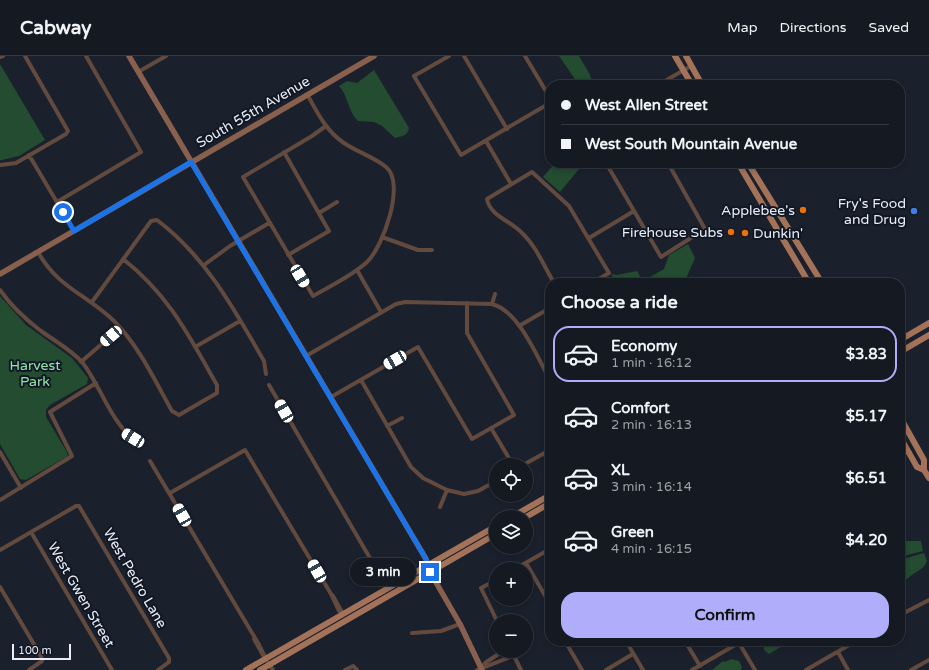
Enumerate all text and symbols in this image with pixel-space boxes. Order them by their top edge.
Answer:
text: Cabway [20,17,91,39]
text: Map [727,19,758,36]
text: Directions [780,19,847,36]
text: Saved [869,19,909,36]
street label: South 55th Avenue [193,73,313,151]
text: West Allen Street [585,96,708,114]
text: West South Mountain Avenue [585,135,797,153]
place label: Fry's Food and Drug [838,195,906,228]
place label: Applebee's [721,202,795,219]
route start [54,203,72,221]
marker: Applebee's [798,205,808,215]
marker: Fry's Food and Drug [909,206,919,216]
place label: Firehouse Subs [622,224,723,241]
place label: Dunkin' [753,225,803,242]
marker: Firehouse Subs [726,227,736,237]
marker: Dunkin' [740,228,750,238]
car [289,263,311,289]
text: Choose a ride [561,291,678,313]
car [98,324,124,348]
icon: car [563,336,599,372]
text: Economy [611,337,677,355]
text: $3.83 [846,345,887,363]
car [382,349,408,371]
text: 1 min · 16:12 [611,355,692,371]
park label: Harvest Park [9,357,61,390]
car [273,398,295,424]
icon: car [563,398,599,434]
text: Comfort [611,399,670,417]
text: $5.17 [846,407,887,425]
text: 2 min · 16:13 [611,417,692,433]
car [120,427,146,449]
map controls [489,458,533,658]
button: locate [489,458,533,502]
icon: car [563,460,599,496]
text: XL [611,461,630,479]
text: $6.51 [846,469,887,487]
text: 3 min · 16:14 [611,479,692,495]
car [171,502,193,528]
button: layers [489,510,533,554]
icon: car [563,522,599,558]
text: Green [611,523,654,541]
street label: West Pedro Lane [99,525,171,631]
text: $4.20 [846,531,887,549]
street label: West Gwen Street [44,539,118,651]
text: 4 min · 16:15 [611,541,692,557]
car [306,558,328,584]
callout: 3 min [350,558,416,586]
button: + [489,562,533,606]
route end [421,563,439,581]
text: 3 min [366,564,400,580]
button: Confirm [561,592,889,638]
button: − [489,614,533,658]
scale bar [12,642,71,661]
text: 100 m [18,644,52,657]

